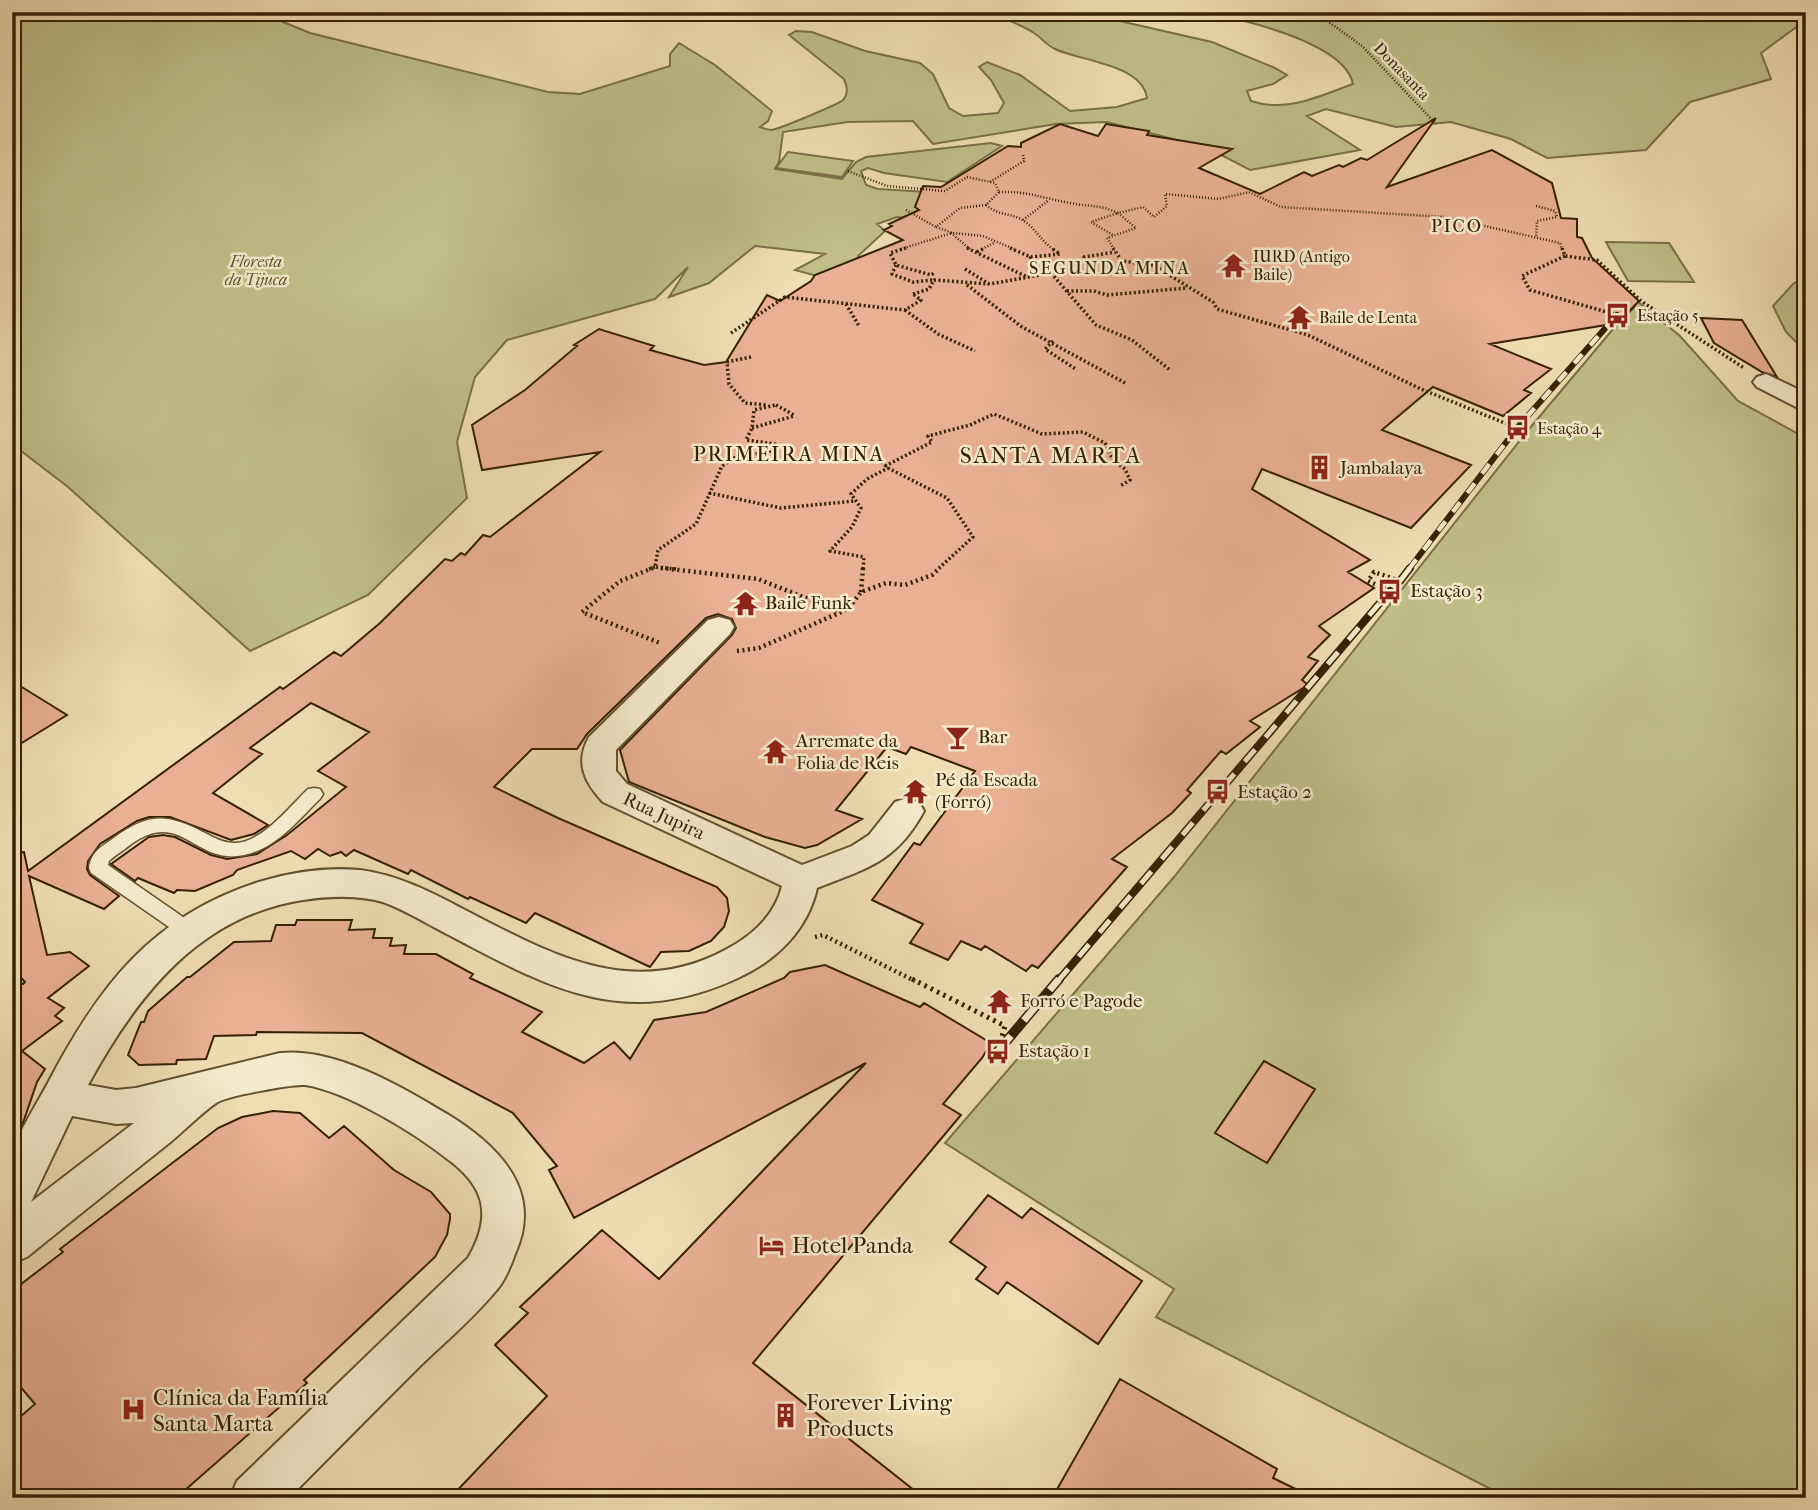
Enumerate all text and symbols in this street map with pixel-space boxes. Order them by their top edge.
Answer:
street label: Donasanta [1370,38,1434,104]
district label: PICO [1431,216,1483,237]
place label: IURD (Antigo Baile) [1253,247,1350,284]
temple icon: IURD (Antigo Baile) [1219,251,1247,279]
park label: Floresta da Tijuca [225,252,287,289]
district label: SEGUNDA MINA [1029,258,1191,279]
bus stop icon: Estação 5 [1603,301,1631,329]
temple icon: Baile de Lenta [1285,303,1313,331]
place label: Estação 5 [1637,306,1699,325]
place label: Baile de Lenta [1319,308,1418,327]
bus stop icon: Estação 4 [1503,414,1531,442]
place label: Estação 4 [1537,419,1602,438]
district label: PRIMEIRA MINA [693,442,885,466]
district label: SANTA MARTA [960,442,1142,469]
building icon: Jambalaya [1306,454,1334,482]
place label: Jambalaya [1338,457,1423,479]
bus stop icon: Estação 3 [1376,577,1404,605]
place label: Estação 3 [1410,580,1483,602]
temple icon: Baile Funk [731,589,759,617]
place label: Baile Funk [765,592,852,614]
bar icon: Bar [944,723,972,751]
place label: Bar [978,726,1008,748]
place label: Arremate da Folia de Reis [795,730,899,774]
temple icon: Arremate da Folia de Reis [762,738,790,766]
place label: Pé da Escada (Forró) [935,769,1038,813]
temple icon: Pé da Escada (Forró) [901,777,929,805]
bus stop icon: Estação 2 [1203,778,1231,806]
place label: Estação 2 [1237,781,1312,803]
street label: Rua Jupira [620,788,708,845]
temple icon: Forró e Pagode [986,987,1014,1015]
place label: Forró e Pagode [1020,990,1142,1012]
bus stop icon: Estação 1 [984,1037,1012,1065]
place label: Estação 1 [1018,1040,1090,1062]
hotel icon: Hotel Panda [758,1231,786,1259]
place label: Hotel Panda [792,1232,913,1259]
place label: Clínica da Família Santa Marta [153,1384,328,1437]
place label: Forever Living Products [806,1389,953,1442]
hospital icon: Clínica da Família Santa Marta [119,1396,147,1424]
building icon: Forever Living Products [772,1401,800,1429]

